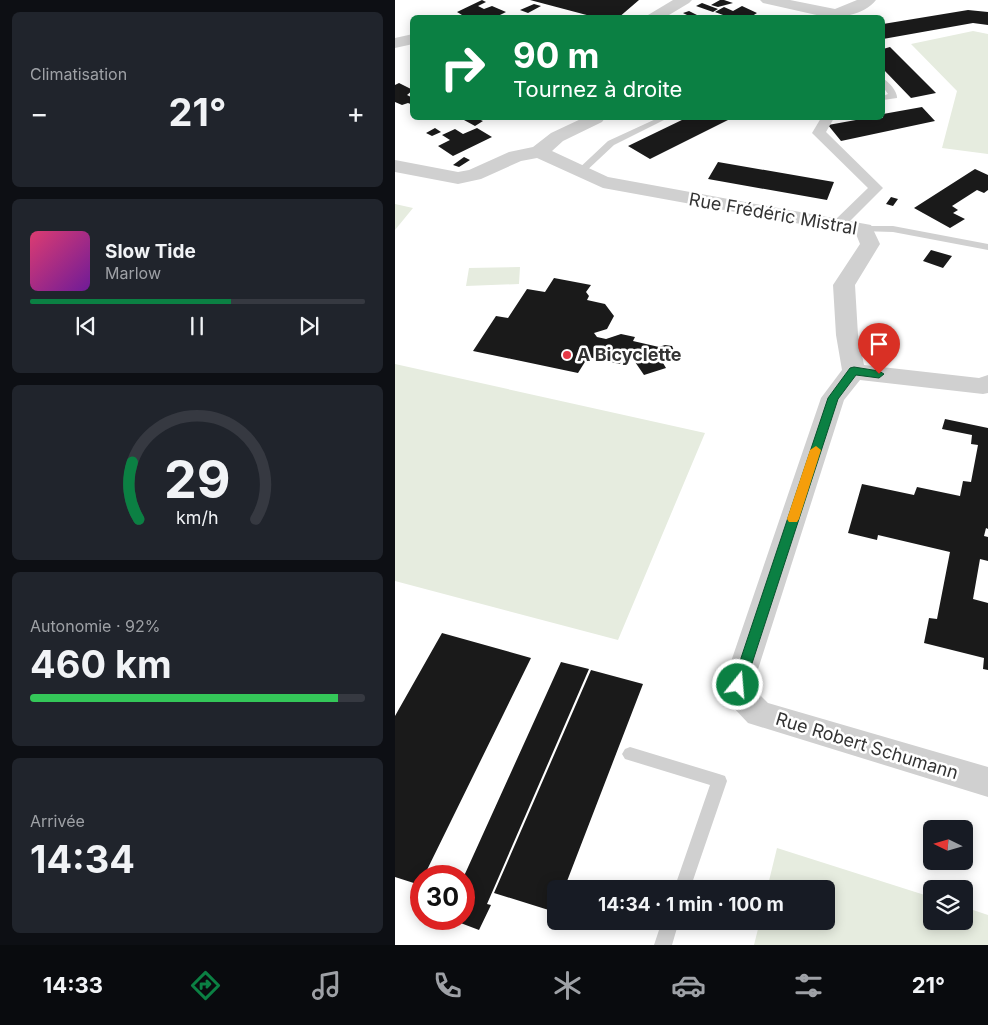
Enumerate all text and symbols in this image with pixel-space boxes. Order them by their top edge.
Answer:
text: 90 m [513,34,600,76]
icon: right [430,35,495,100]
text: Climatisation [30,64,127,84]
text: Tournez à droite [513,76,682,102]
text: 21° [169,89,226,135]
text: − [30,96,49,130]
text: + [346,96,365,130]
street label: Rue Frédéric Mistral [687,188,859,239]
text: Slow Tide [105,240,196,263]
text: Marlow [105,263,161,283]
icon: previous [72,312,100,340]
icon: pause [183,312,211,340]
icon: next [295,312,323,340]
pin [858,323,900,374]
icon: arrive [865,330,893,358]
place label: A Bicyclette [577,344,682,365]
marker: A Bicyclette [561,349,573,361]
text: 29 [164,448,231,511]
text: km/h [176,507,219,528]
text: Autonomie · 92% [30,616,160,636]
text: 460 km [30,641,172,687]
position arrow [711,658,763,710]
street label: Rue Robert Schumann [773,708,961,783]
text: Arrivée [30,811,85,831]
north arrow [923,820,973,870]
map controls [923,820,973,930]
text: 14:34 [30,836,135,882]
speed limit sign: 30 [410,865,475,930]
button: layers [923,880,973,930]
text: 14:34 · 1 min · 100 m [598,893,784,916]
icon: directions [188,968,223,1003]
icon: music [309,968,344,1003]
icon: phone [430,968,465,1003]
icon: climate [550,968,585,1003]
icon: car [671,968,706,1003]
icon: filters [791,968,826,1003]
text: 14:33 [43,972,103,998]
text: 21° [912,972,945,998]

